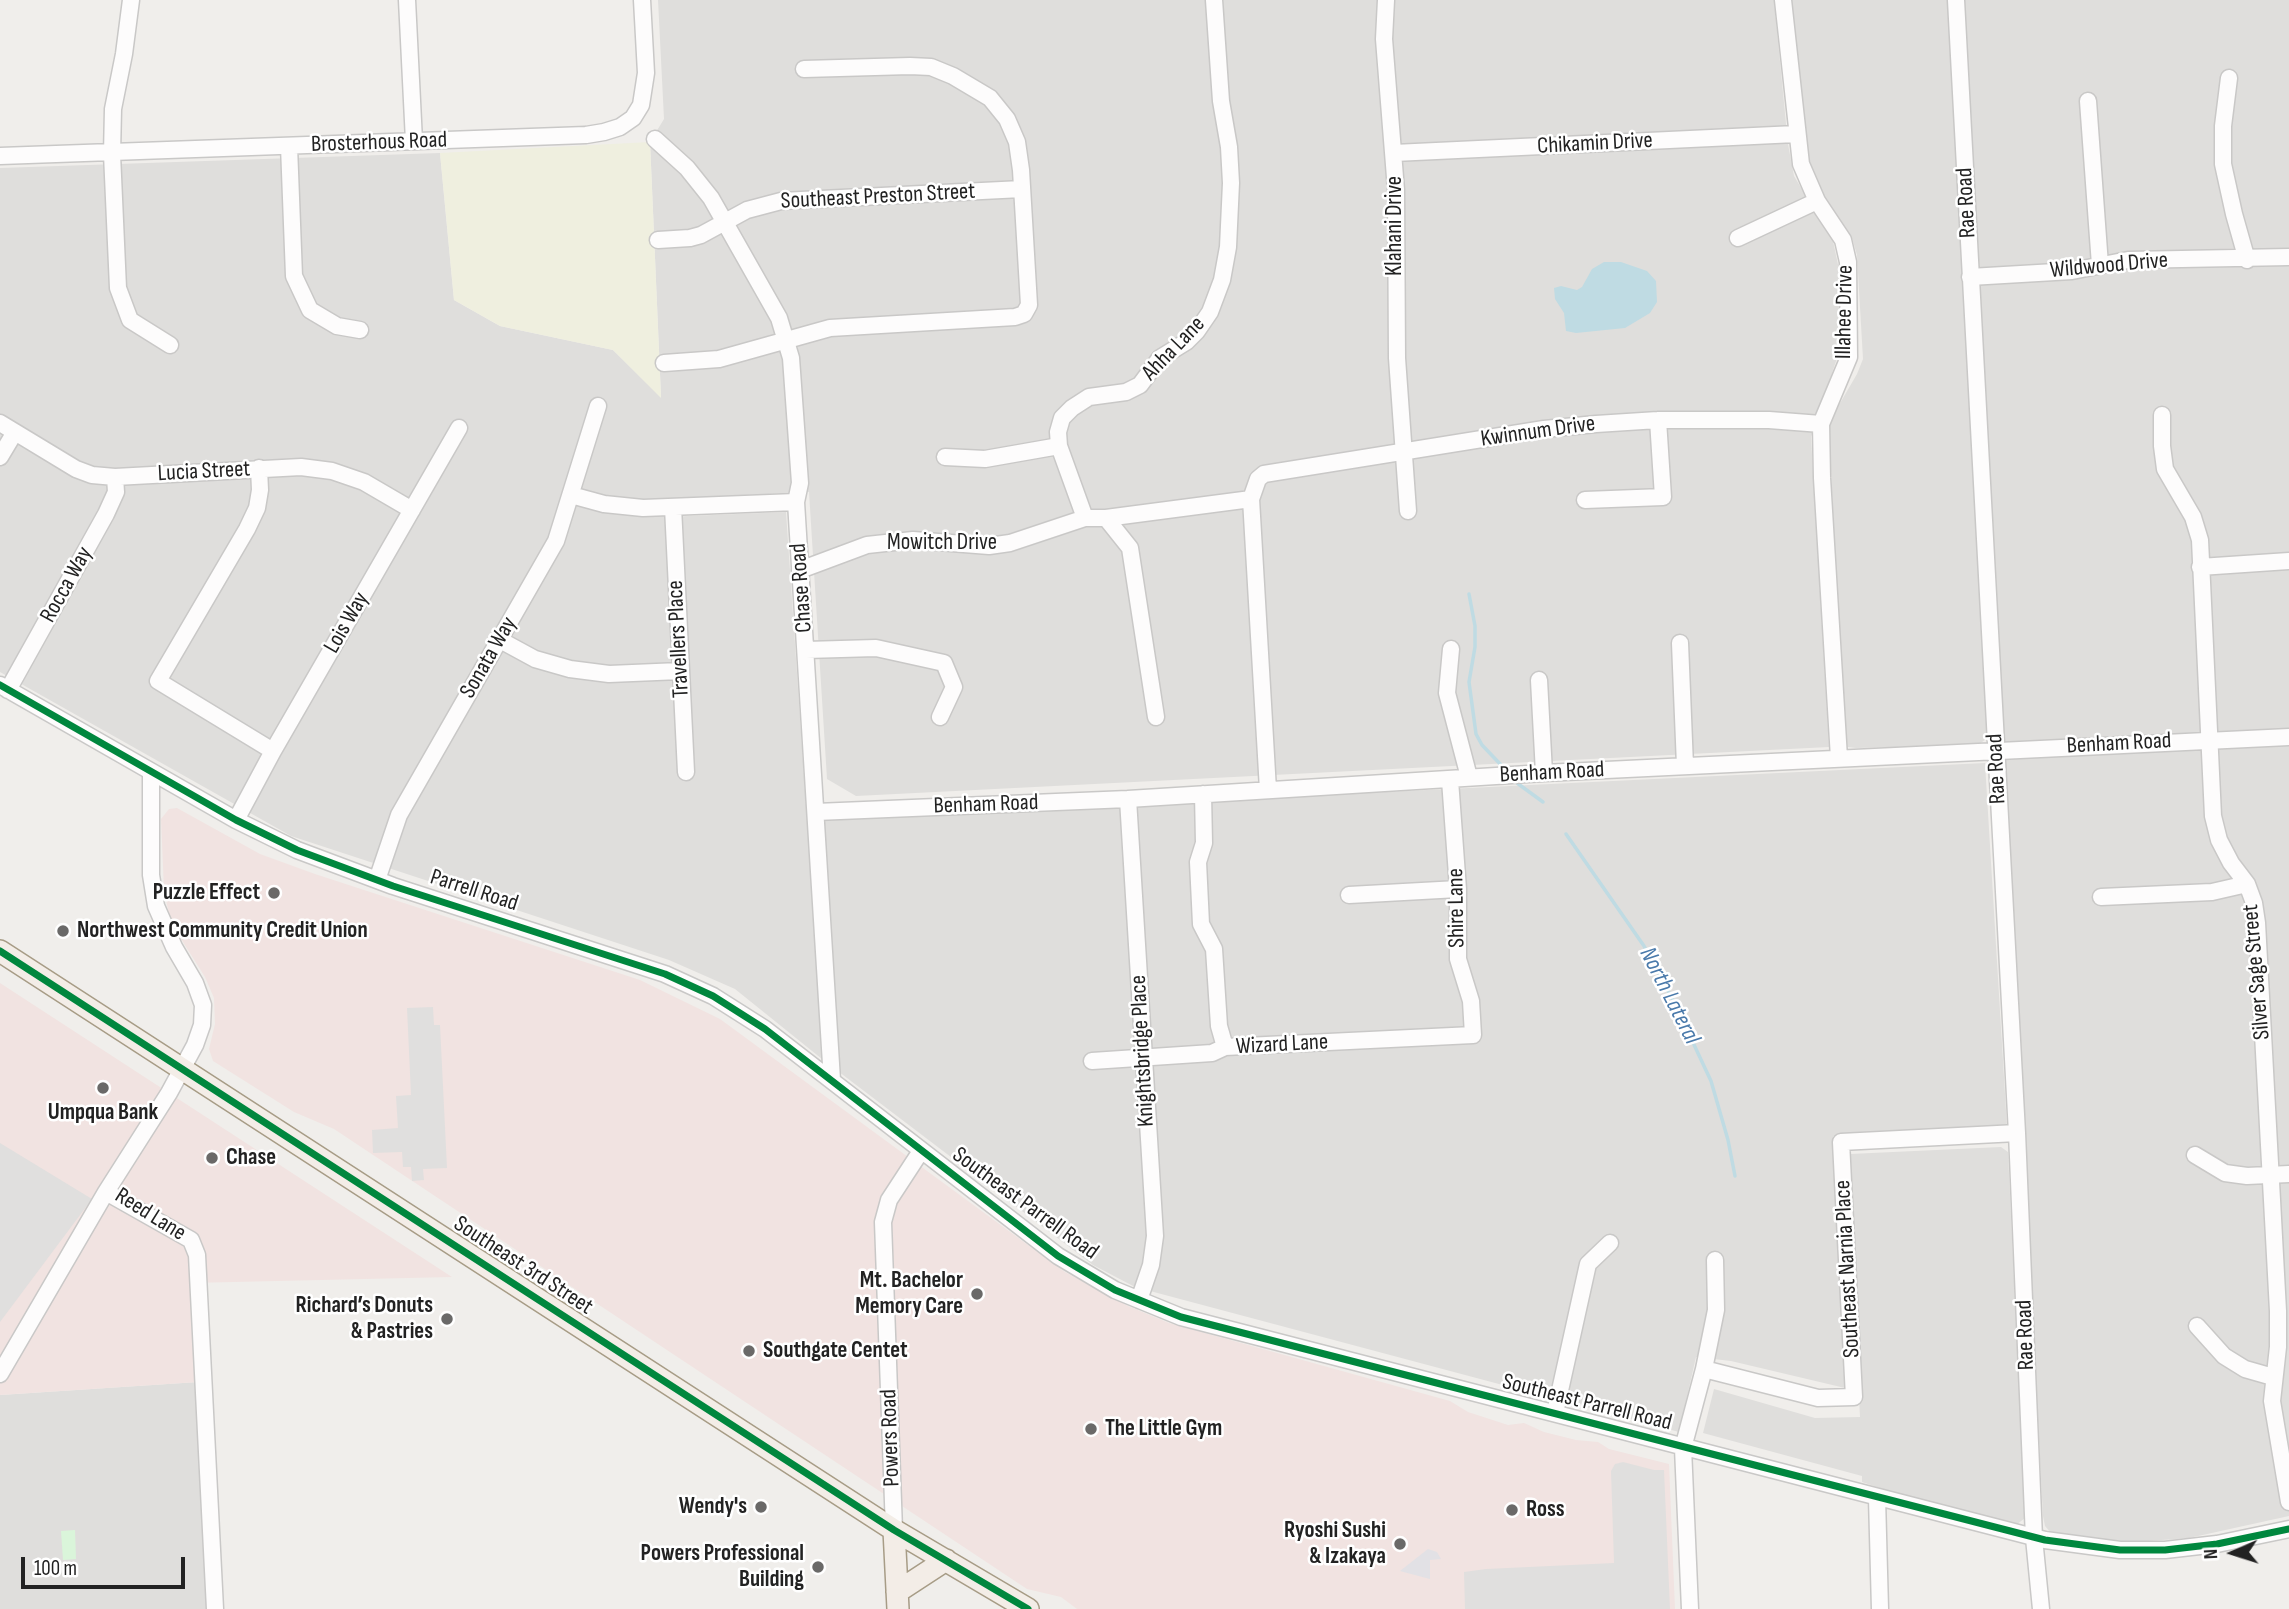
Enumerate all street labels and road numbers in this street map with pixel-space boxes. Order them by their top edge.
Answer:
street label: Brosterhous Road [310,127,448,159]
street label: Chikamin Drive [1537,127,1653,161]
street label: Rae Road [1951,167,1983,239]
street label: Klahani Drive [1381,176,1409,276]
street label: Southeast Preston Street [780,178,976,216]
street label: Wildwood Drive [2049,247,2169,285]
street label: Illahee Drive [1830,265,1860,359]
street label: Ahha Lane [1137,311,1211,387]
street label: Kwinnum Drive [1479,410,1597,454]
street label: Lucia Street [157,456,251,488]
street label: Mowitch Drive [887,529,997,557]
street label: Rocca Way [35,542,99,628]
street label: Chase Road [785,542,819,634]
street label: Travellers Place [662,580,696,698]
street label: Lois Way [319,588,375,658]
street label: Sonata Way [455,612,523,704]
street label: Benham Road [2066,727,2172,761]
street label: Rae Road [1981,733,2013,805]
street label: Benham Road [1499,756,1605,790]
street label: Benham Road [933,789,1039,821]
street label: Parrell Road [427,864,521,918]
street label: Shire Lane [1443,868,1471,948]
street label: Silver Sage Street [2237,903,2277,1041]
street label: Knightsbridge Place [1125,974,1161,1128]
street label: Wizard Lane [1235,1029,1329,1061]
street label: Southeast Parrell Road [947,1142,1103,1266]
street label: Southeast Narnia Place [1830,1179,1866,1359]
street label: Reed Lane [109,1182,191,1248]
street label: Southeast 3rd Street [448,1211,598,1321]
street label: Rae Road [2011,1299,2041,1371]
street label: Southeast Parrell Road [1499,1369,1675,1437]
street label: Powers Road [876,1389,906,1487]

